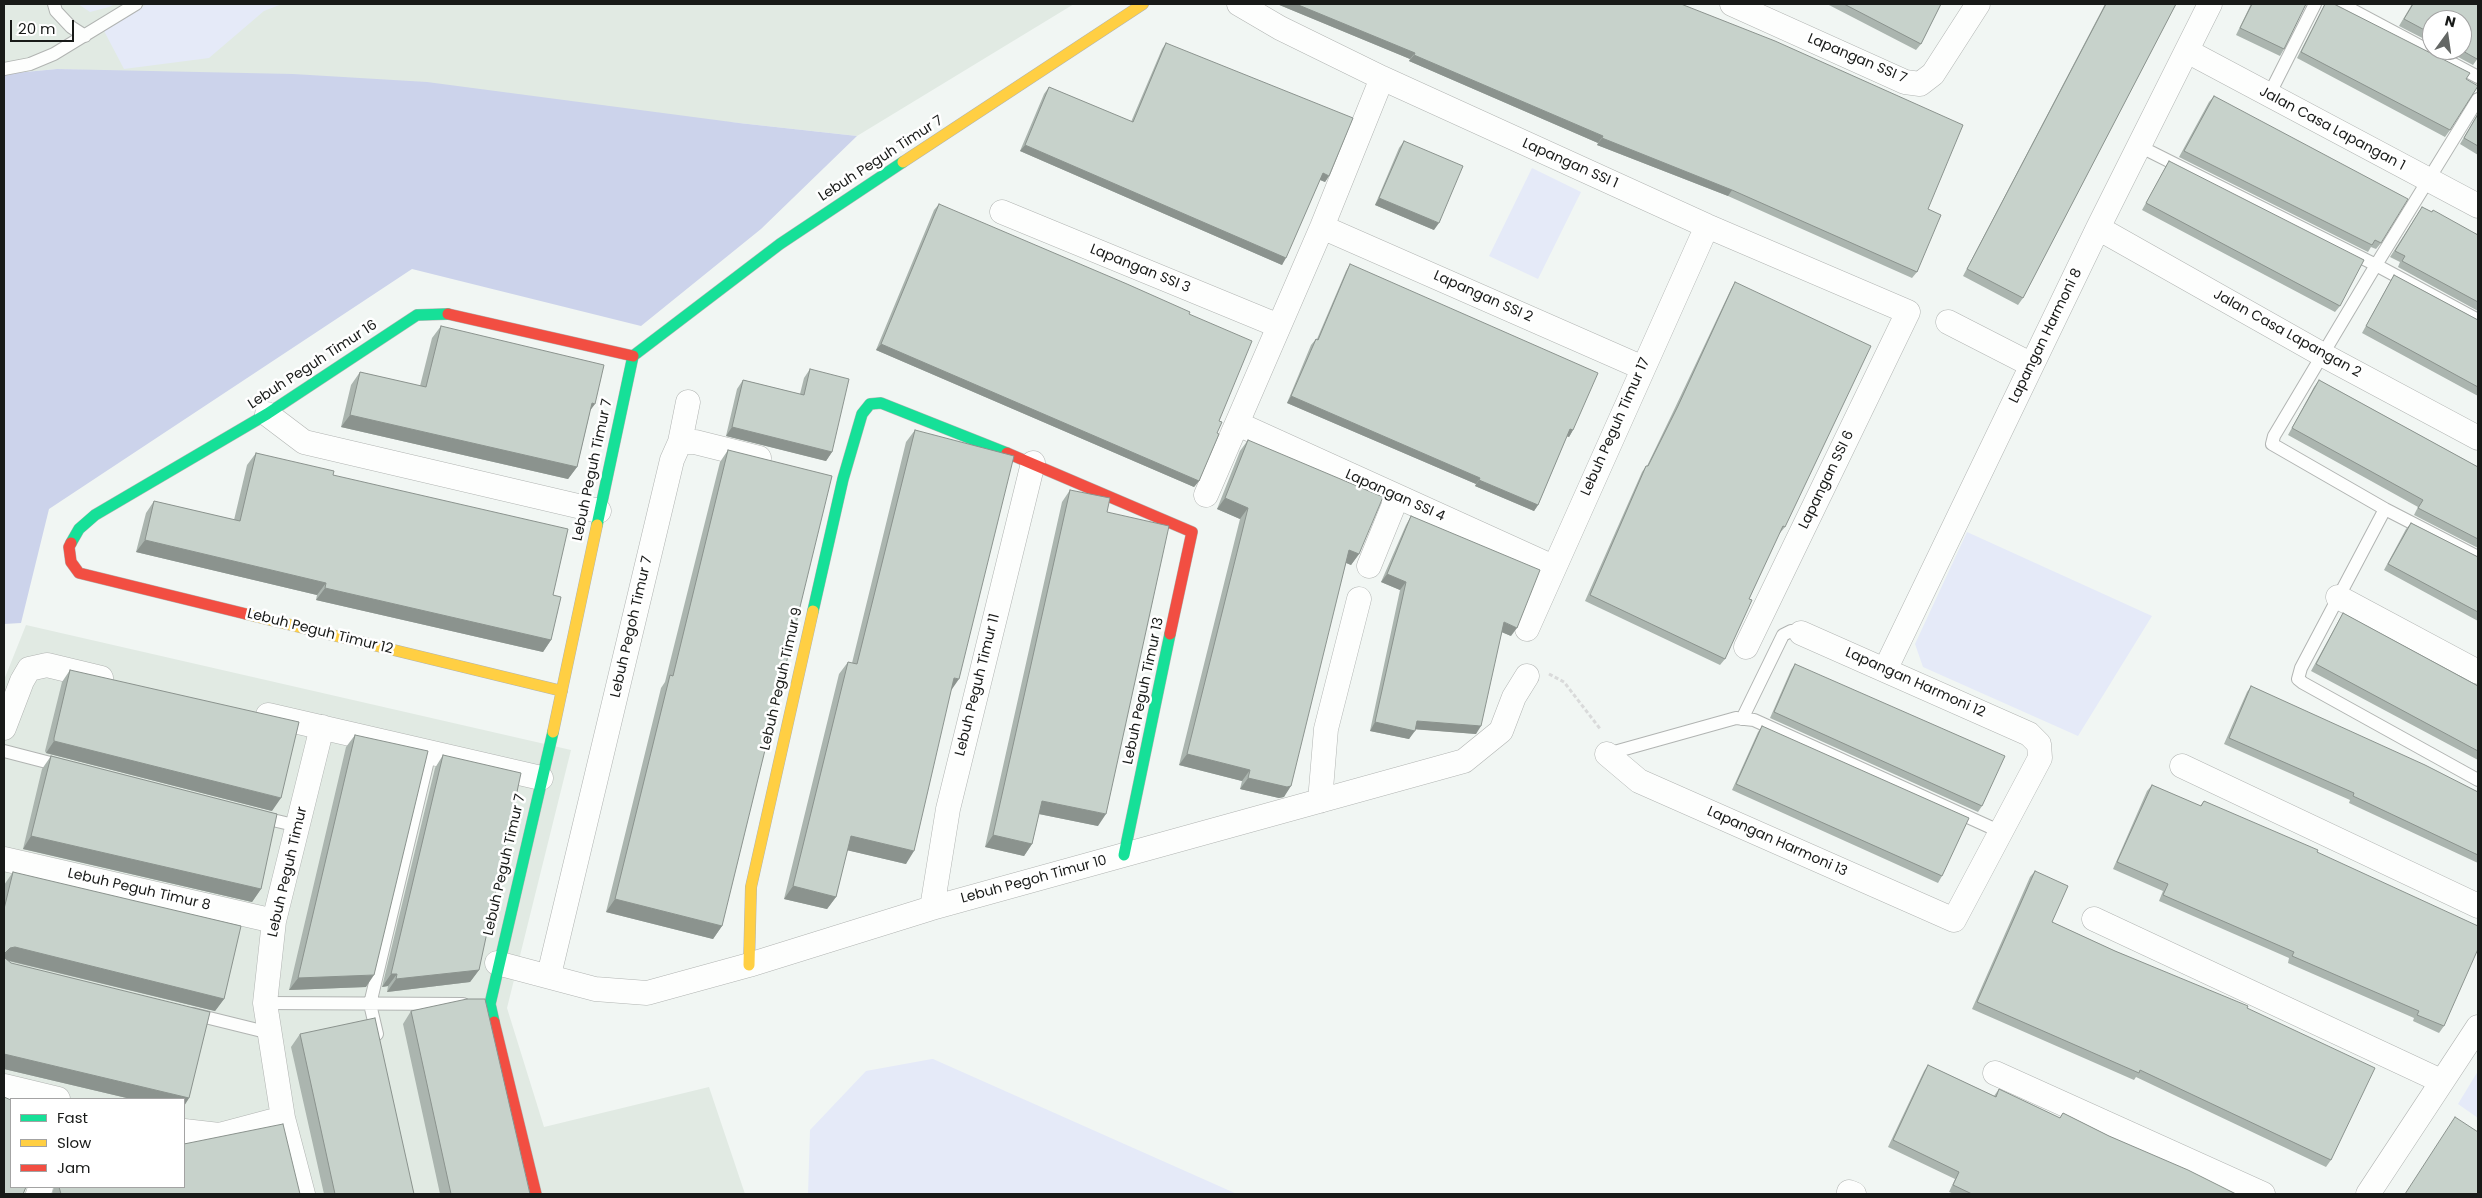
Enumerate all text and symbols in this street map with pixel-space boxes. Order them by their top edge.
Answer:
scale bar [12,10,76,42]
north arrow [2422,10,2472,60]
text: N [2443,10,2458,32]
text: 20 m [18,18,56,39]
street label: Lapangan SSI 7 [1805,31,1909,87]
street label: Jalan Casa Lapangan 1 [2256,83,2408,175]
street label: Lebuh Peguh Timur 7 [816,113,946,205]
street label: Lapangan SSI 1 [1519,135,1621,193]
street label: Lapangan SSI 3 [1087,241,1193,297]
street label: Lapangan Harmoni 8 [2006,266,2086,406]
street label: Lapangan SSI 2 [1431,268,1535,326]
street label: Jalan Casa Lapangan 2 [2210,286,2364,382]
street label: Lebuh Peguh Timur 16 [245,317,381,413]
street label: Lebuh Peguh Timur 17 [1578,355,1654,499]
street label: Lebuh Peguh Timur 7 [570,397,616,543]
street label: Lapangan SSI 6 [1796,428,1858,532]
street label: Lapangan SSI 4 [1343,466,1447,526]
street label: Lebuh Pegoh Timur 7 [608,555,656,699]
street label: Lebuh Peguh Timur 12 [245,606,395,658]
street label: Lebuh Peguh Timur 9 [757,606,807,752]
street label: Lebuh Peguh Timur 11 [952,612,1004,758]
street label: Lebuh Peguh Timur 13 [1120,616,1168,766]
street label: Lapangan Harmoni 12 [1842,645,1988,721]
street label: Lebuh Peguh Timur 7 [481,793,529,937]
street label: Lapangan Harmoni 13 [1704,803,1850,881]
street label: Lebuh Peguh Timur [265,805,311,939]
street label: Lebuh Pegoh Timur 10 [959,852,1109,908]
street label: Lebuh Peguh Timur 8 [66,865,212,915]
legend [10,1098,185,1188]
text: Fast [57,1107,88,1128]
text: Slow [57,1132,91,1153]
text: Jam [57,1157,91,1178]

